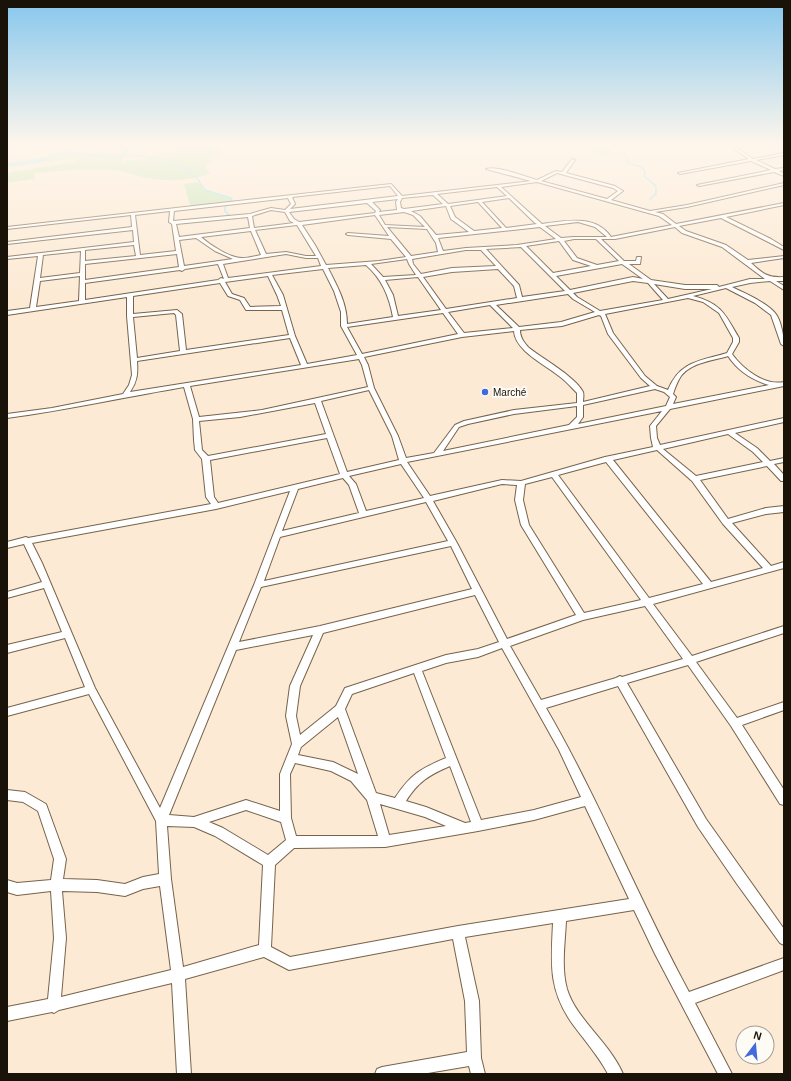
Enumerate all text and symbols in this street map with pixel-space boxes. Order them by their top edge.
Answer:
marker: Marché [480,387,490,397]
place label: Marché [493,387,527,398]
north arrow [735,1025,775,1065]
text: N [752,1029,763,1042]

